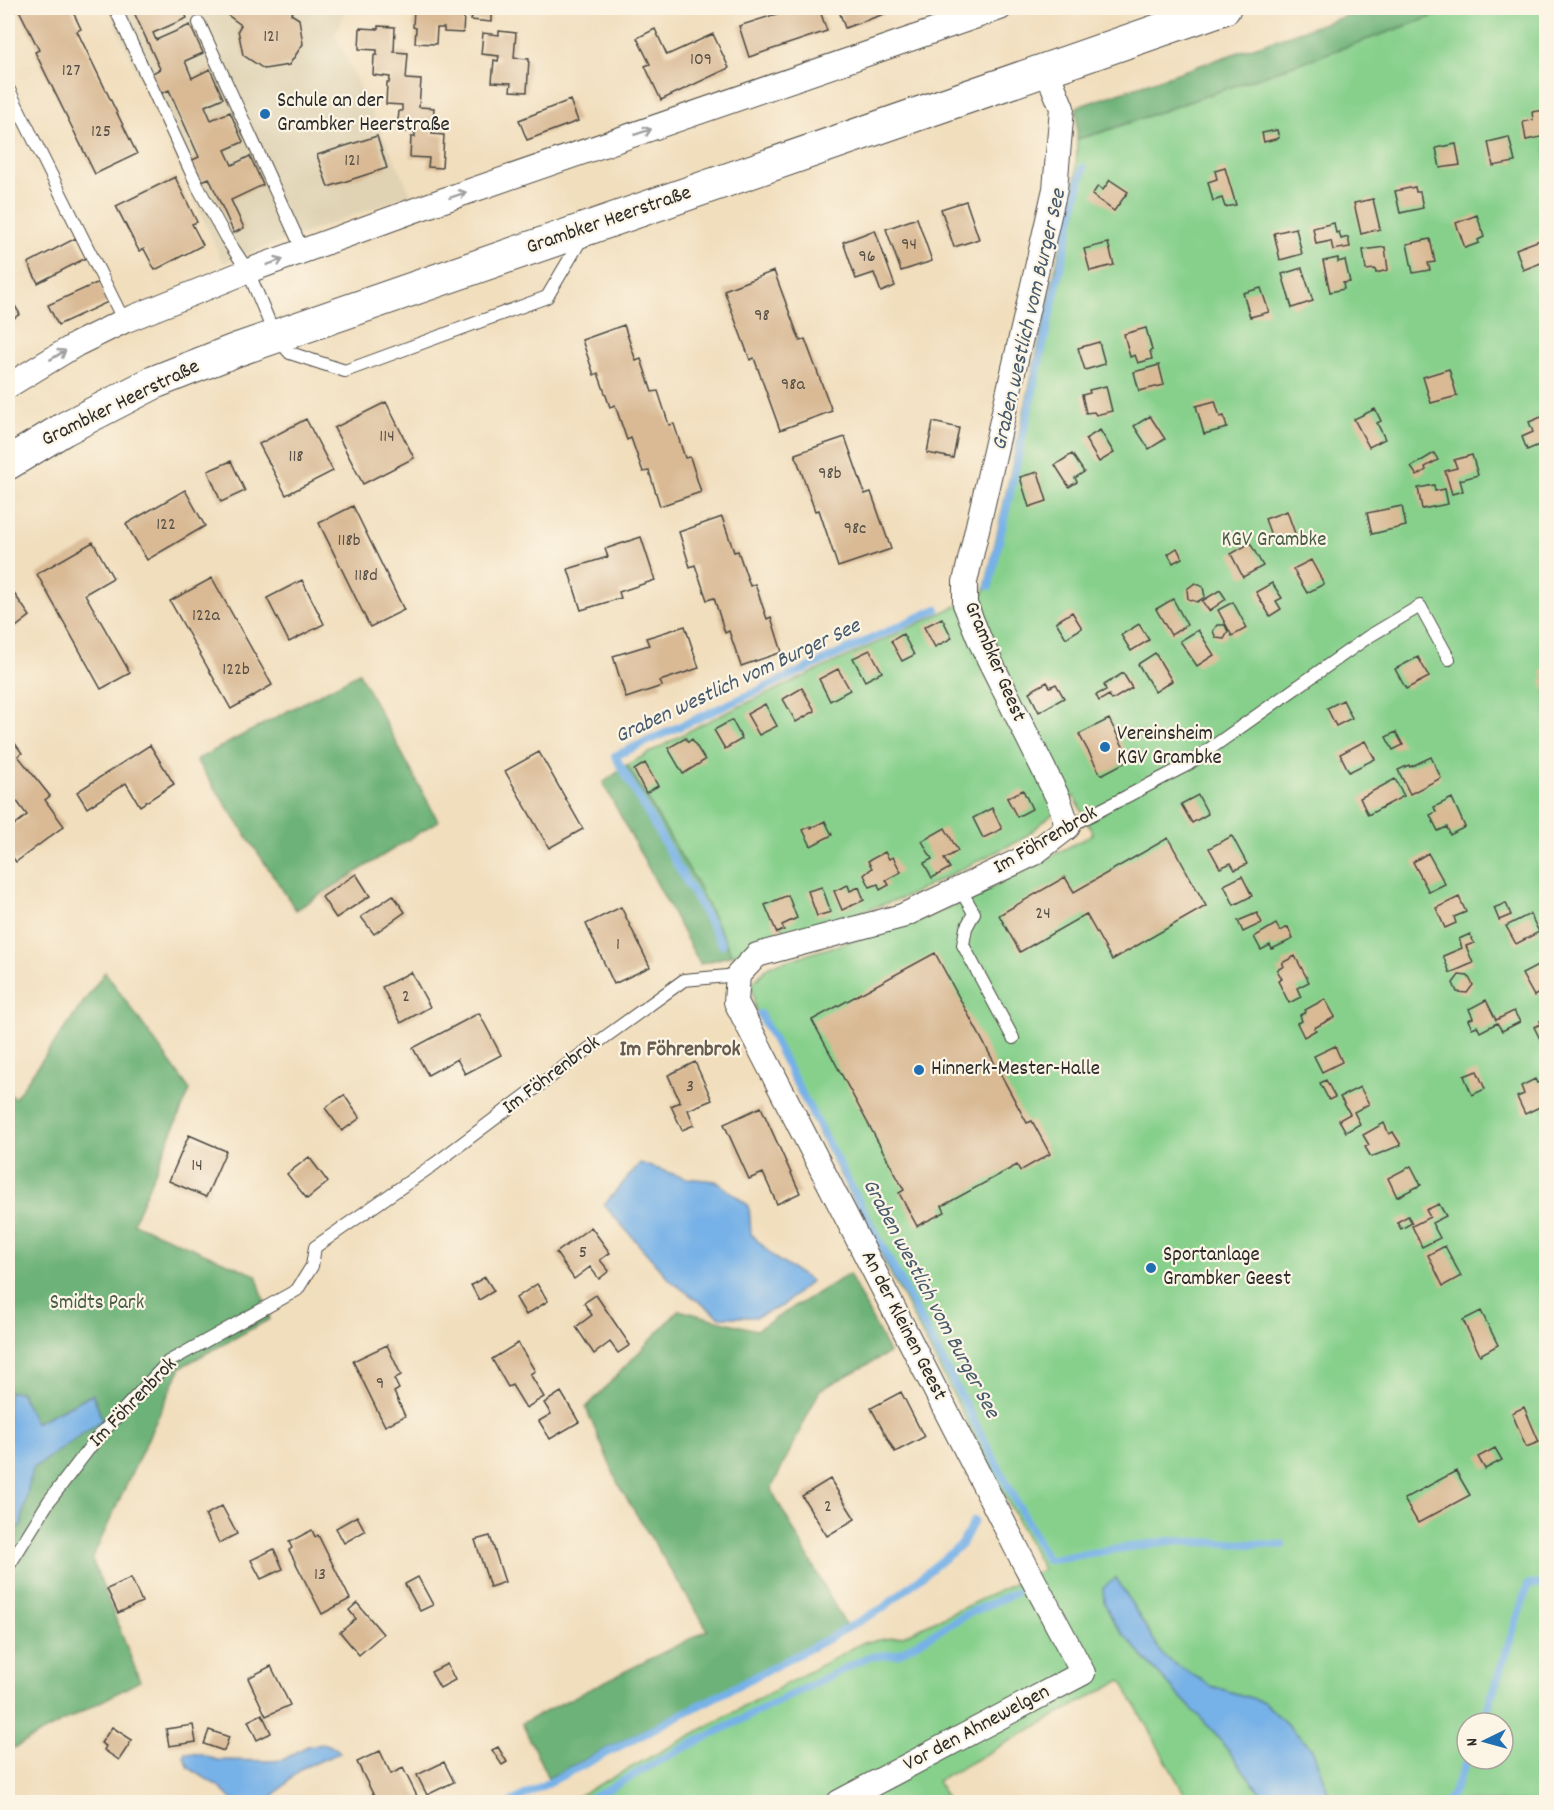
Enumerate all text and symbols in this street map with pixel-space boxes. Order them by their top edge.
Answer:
house number: 121 [263,25,279,50]
house number: 109 [690,48,712,73]
house number: 127 [62,59,80,84]
place label: Schule an der Grambker Heerstraße [277,87,450,141]
marker: Schule an der Grambker Heerstraße [258,107,272,121]
house number: 125 [91,120,111,145]
one-way arrow [633,125,652,136]
house number: 121 [344,149,360,174]
street label: Grambker Heerstraße [522,179,696,263]
water label: Graben westlich vom Burger See [985,185,1075,454]
one-way arrow [448,189,467,200]
house number: 94 [901,233,917,258]
house number: 96 [858,245,876,270]
one-way arrow [265,255,284,266]
house number: 98 [754,304,770,329]
one-way arrow [49,349,66,361]
street label: Grambker Heerstraße [37,353,205,455]
house number: 98a [781,373,806,398]
house number: 114 [379,425,395,450]
house number: 118 [288,445,304,470]
house number: 98b [818,462,842,487]
house number: 122 [156,513,176,538]
house number: 98c [844,517,866,542]
park label: KGV Grambke [1222,526,1326,556]
house number: 118b [338,529,361,554]
house number: 118d [354,564,378,589]
street label: Grambker Geest [955,597,1033,727]
house number: 122a [192,604,221,629]
water label: Graben westlich vom Burger See [610,611,867,753]
house number: 122b [222,658,250,683]
place label: Vereinsheim KGV Grambke [1117,720,1222,774]
marker: Vereinsheim KGV Grambke [1098,740,1112,754]
street label: Im Föhrenbrok [988,799,1104,883]
house number: 24 [1035,902,1051,927]
house number: 1 [616,933,620,958]
house number: 2 [402,985,410,1010]
street label: Im Föhrenbrok [497,1029,607,1123]
district label: Im Föhrenbrok [619,1035,741,1066]
place label: Hinnerk-Mester-Halle [931,1055,1100,1085]
marker: Hinnerk-Mester-Halle [912,1063,926,1077]
house number: 3 [686,1075,694,1100]
house number: 14 [191,1154,203,1179]
water label: Graben westlich vom Burger See [854,1174,1007,1425]
house number: 5 [579,1241,587,1266]
place label: Sportanlage Grambker Geest [1163,1241,1291,1295]
street label: An der Kleinen Geest [852,1246,954,1406]
marker: Sportanlage Grambker Geest [1144,1261,1158,1275]
park label: Smidts Park [50,1289,144,1319]
street label: Im Föhrenbrok [83,1351,185,1455]
house number: 9 [376,1372,384,1397]
house number: 2 [824,1495,832,1520]
house number: 13 [314,1563,326,1588]
street label: Vor den Ahnewelgen [899,1678,1055,1780]
north arrow [1455,1711,1515,1771]
text: N [1461,1737,1484,1747]

